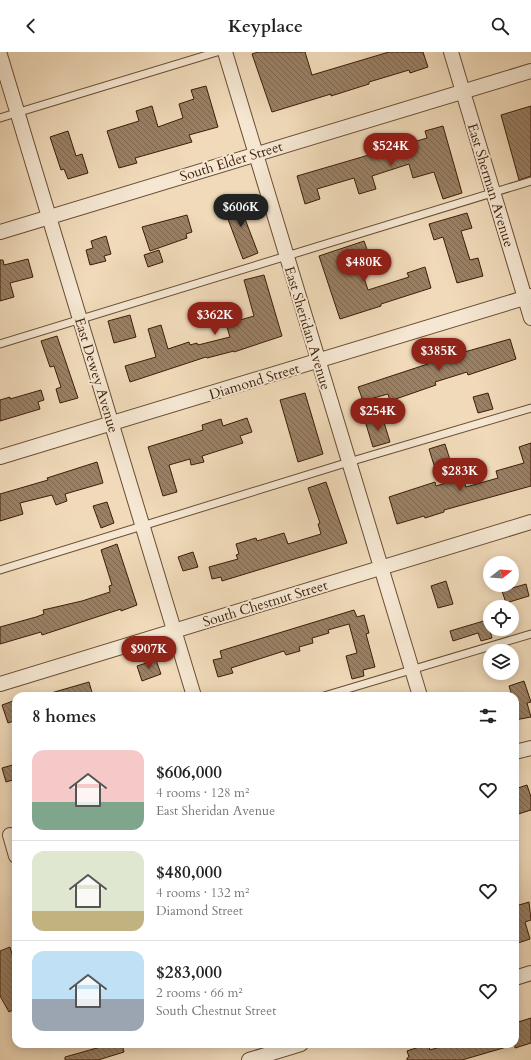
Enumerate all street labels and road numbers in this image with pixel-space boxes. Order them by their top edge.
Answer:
street label: East Sherman Avenue [463,121,518,249]
street label: South Elder Street [177,137,285,186]
street label: East Sheridan Avenue [280,264,335,392]
street label: East Dewey Avenue [70,315,123,435]
street label: Diamond Street [207,359,302,404]
street label: South Chestnut Street [200,575,330,631]

